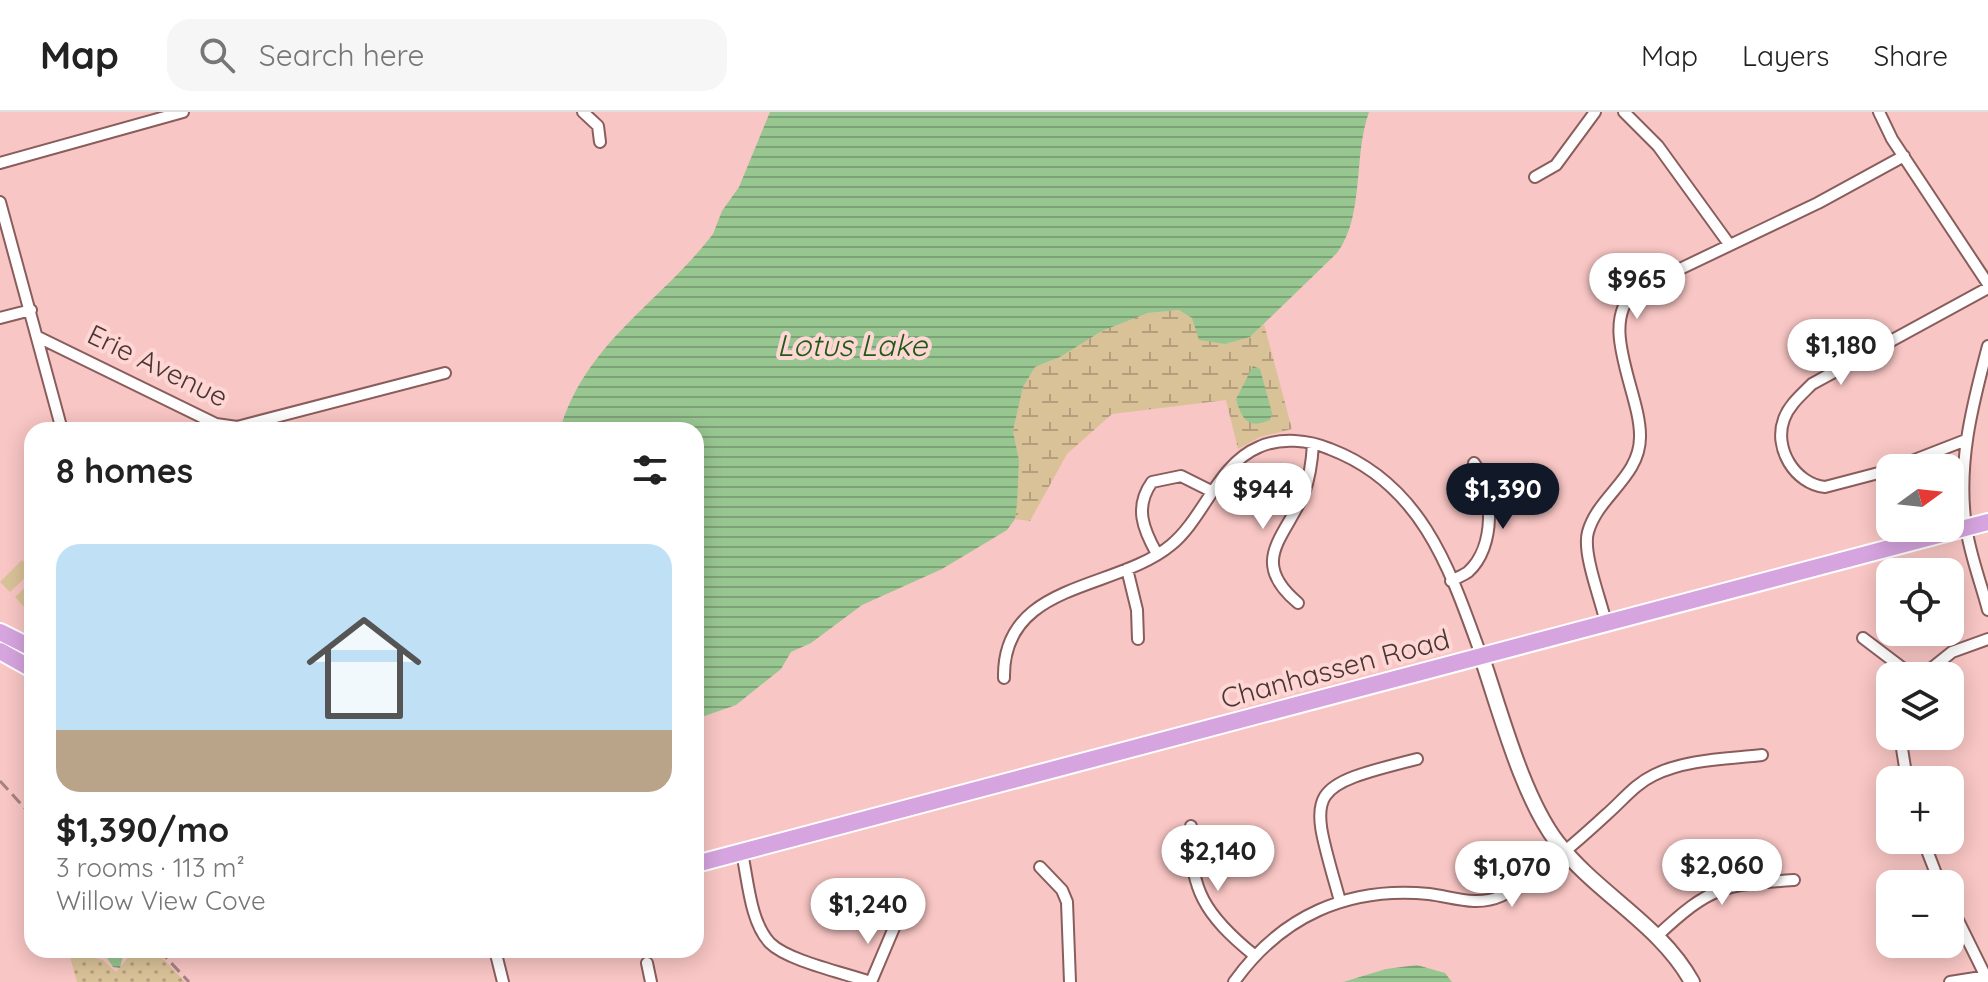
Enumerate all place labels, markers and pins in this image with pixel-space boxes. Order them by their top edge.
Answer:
pin: $965 [1590,253,1684,321]
pin: $1,180 [1776,319,1906,387]
pin: $944 [1216,463,1310,531]
pin: $1,390 [1438,463,1568,531]
pin: $2,140 [1153,825,1283,893]
pin: $2,060 [1657,839,1787,907]
pin: $1,070 [1447,841,1577,909]
pin: $1,240 [803,878,933,946]

